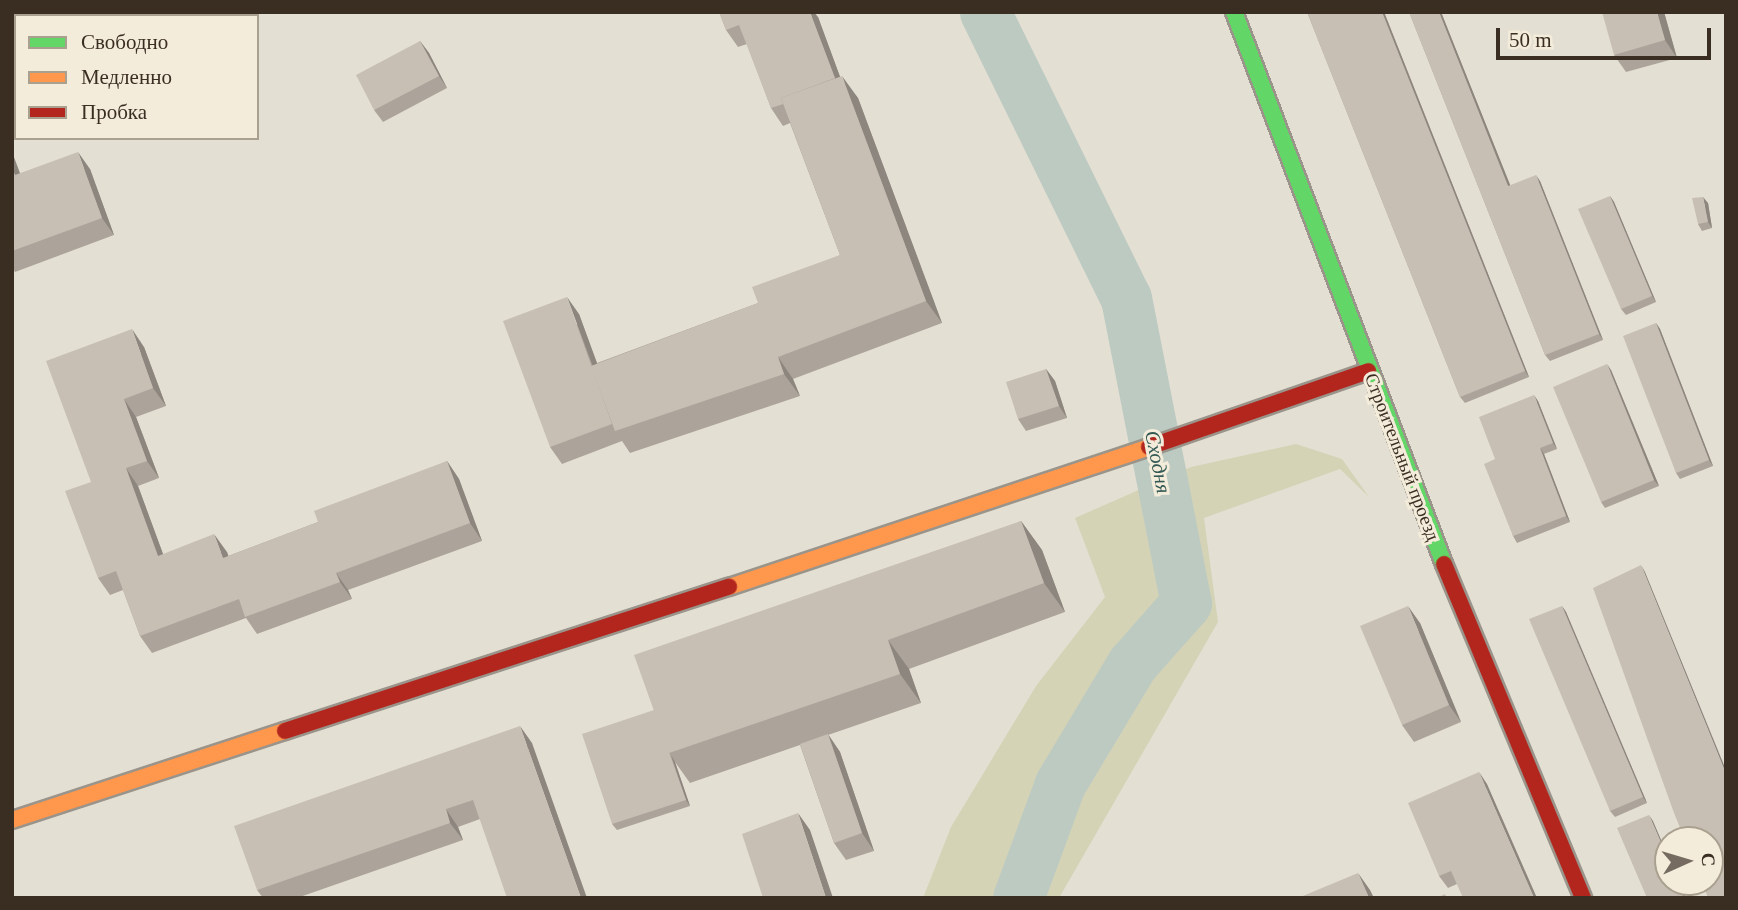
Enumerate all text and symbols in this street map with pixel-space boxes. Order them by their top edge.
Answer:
legend [14,14,259,140]
scale bar [1500,14,1715,58]
text: 50 m [1509,28,1552,52]
text: Свободно [81,30,168,54]
text: Медленно [81,65,172,89]
text: Пробка [81,100,147,124]
street label: Строительный проезд [1360,370,1444,544]
water label: Сходня [1140,428,1176,496]
north arrow [1654,826,1724,896]
text: С [1697,852,1719,867]

